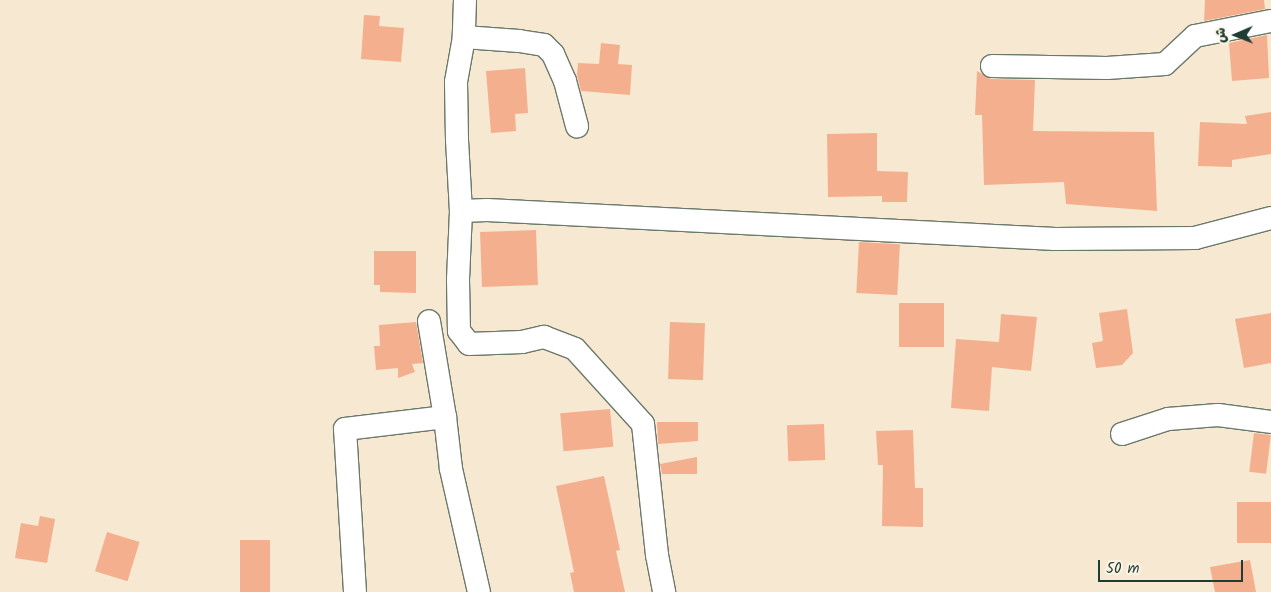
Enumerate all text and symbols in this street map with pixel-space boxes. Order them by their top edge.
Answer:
north arrow [1211,10,1261,60]
text: ش [1210,27,1232,43]
scale bar [1101,550,1246,582]
text: 50 m [1106,557,1140,581]

